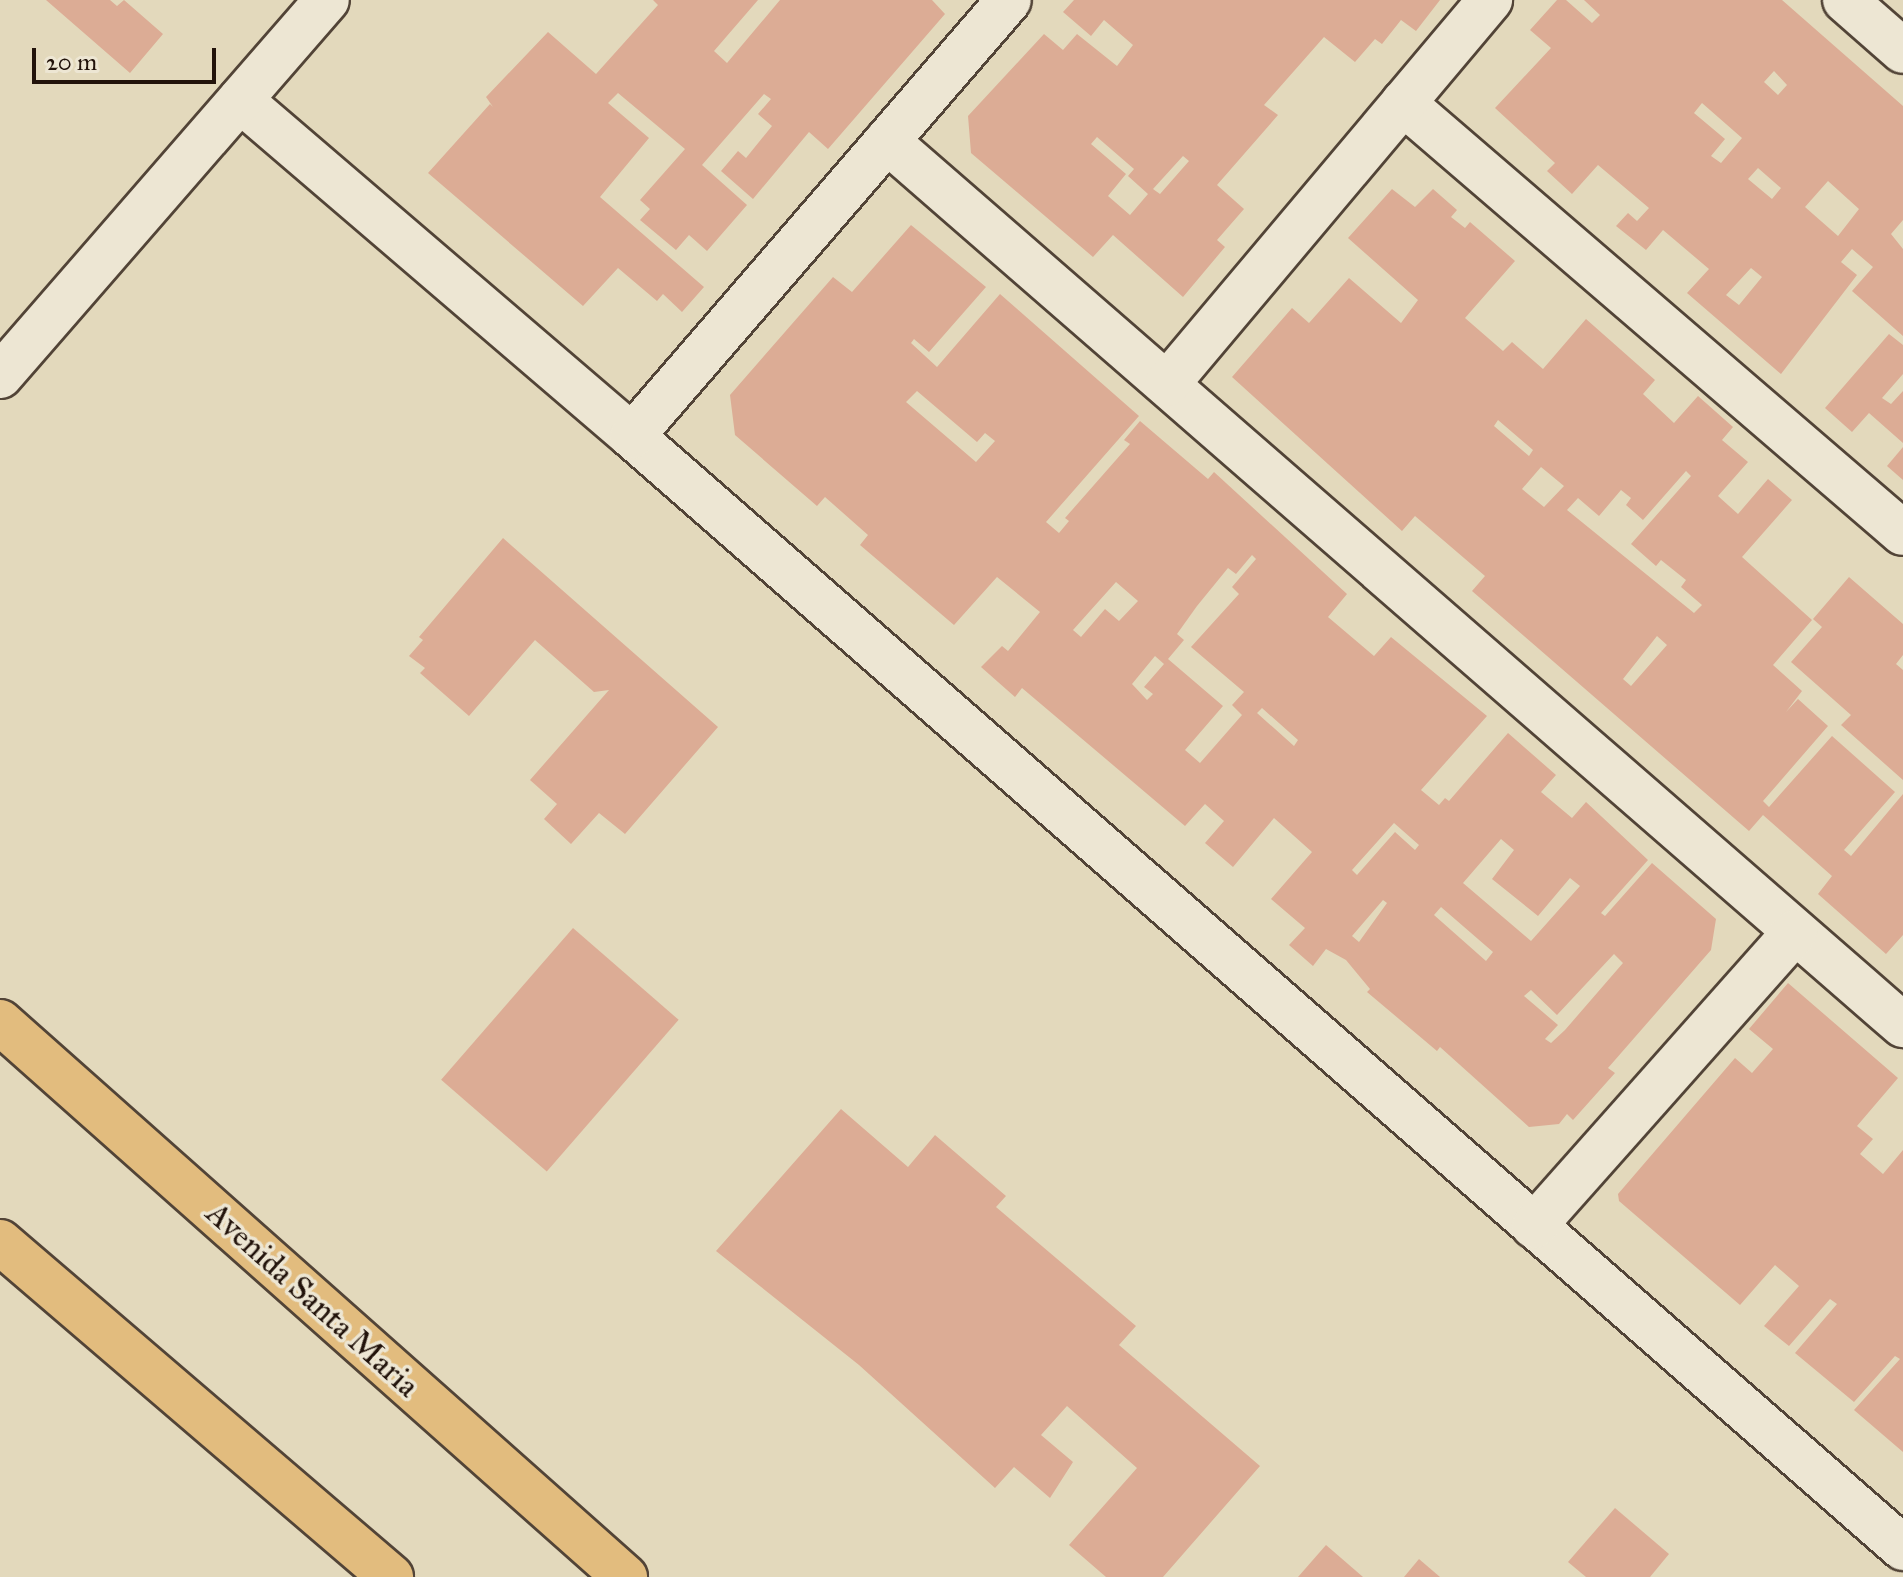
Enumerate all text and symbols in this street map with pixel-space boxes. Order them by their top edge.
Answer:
scale bar [36,32,220,82]
text: 20 m [46,47,97,77]
street label: Avenida Santa Maria [198,1195,426,1405]

